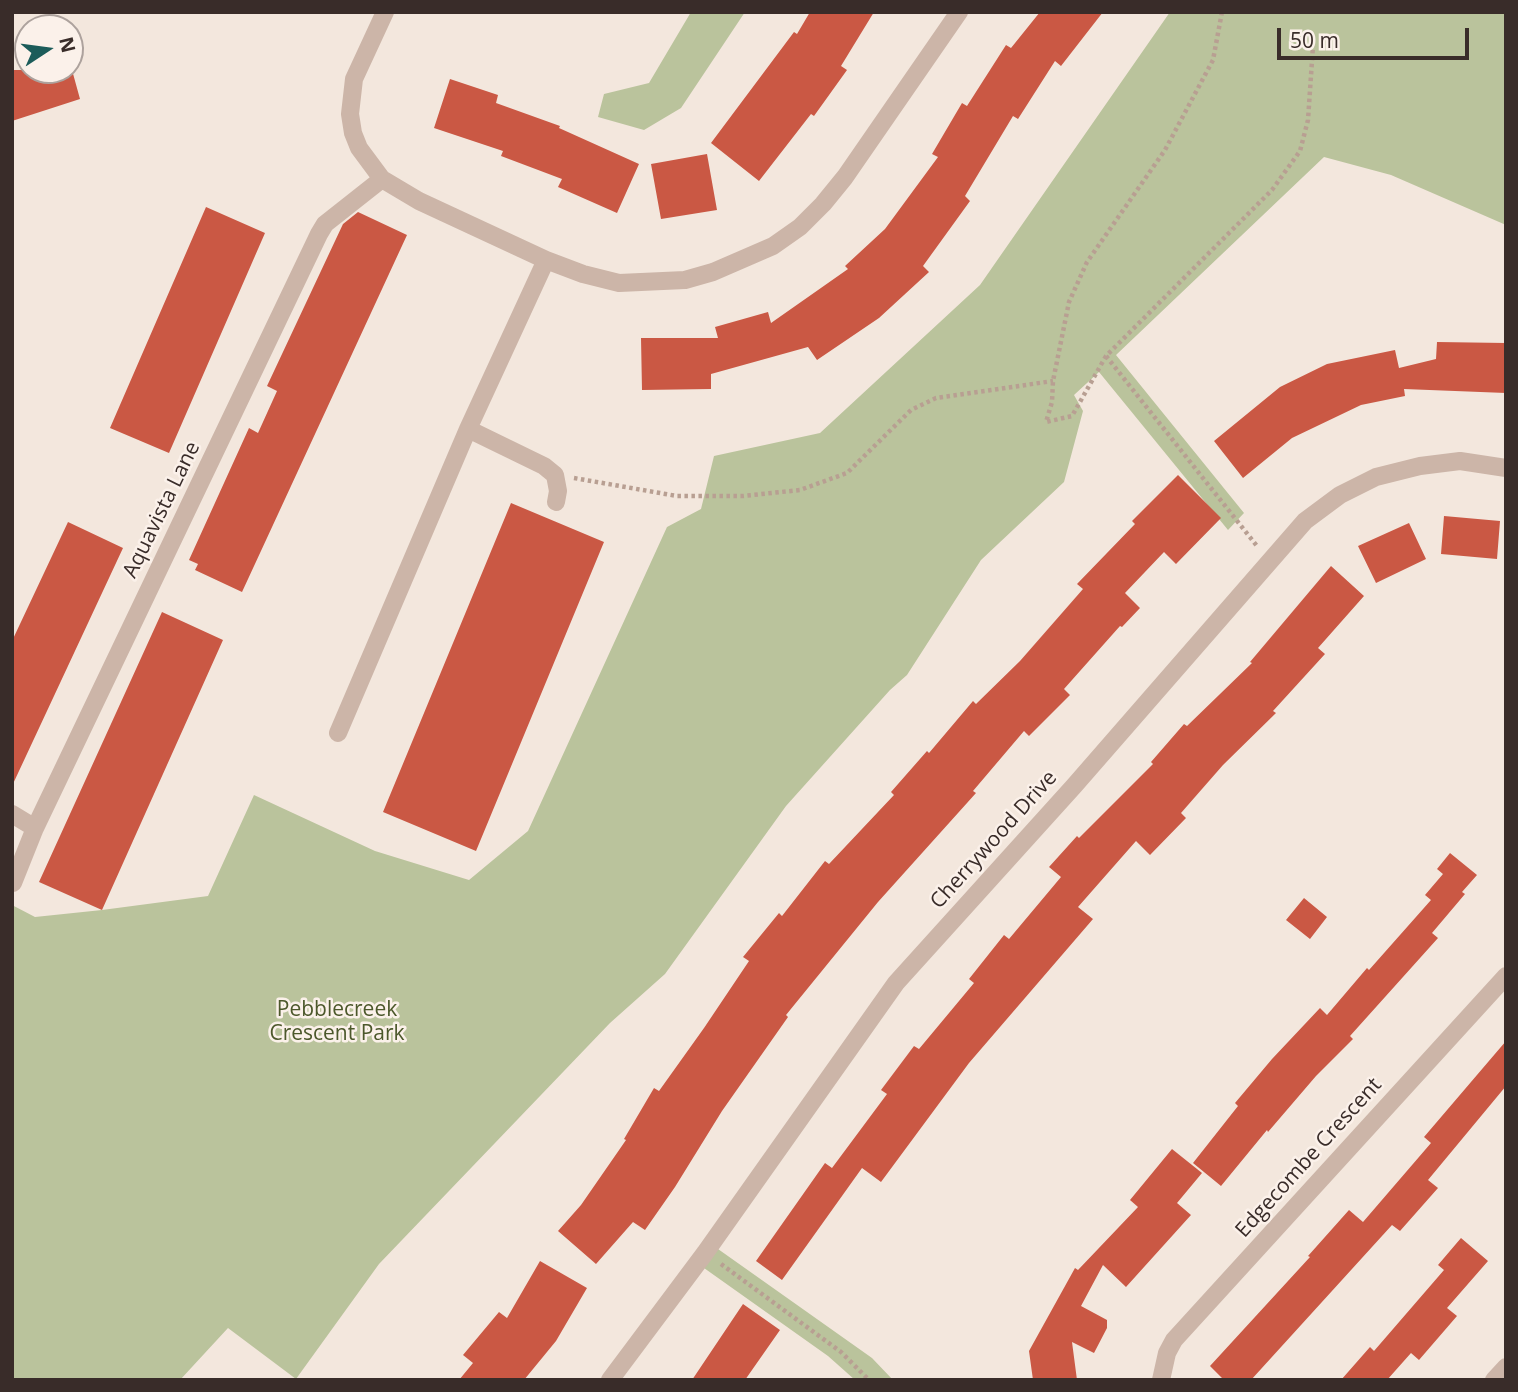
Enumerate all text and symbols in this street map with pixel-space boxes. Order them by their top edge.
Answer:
north arrow [14,14,84,84]
scale bar [1280,14,1472,58]
text: 50 m [1290,26,1339,54]
text: N [53,34,82,55]
street label: Aquavista Lane [118,438,206,582]
street label: Cherrywood Drive [925,766,1063,914]
park label: Pebblecreek Crescent Park [269,997,405,1047]
street label: Edgecombe Crescent [1231,1073,1387,1243]

